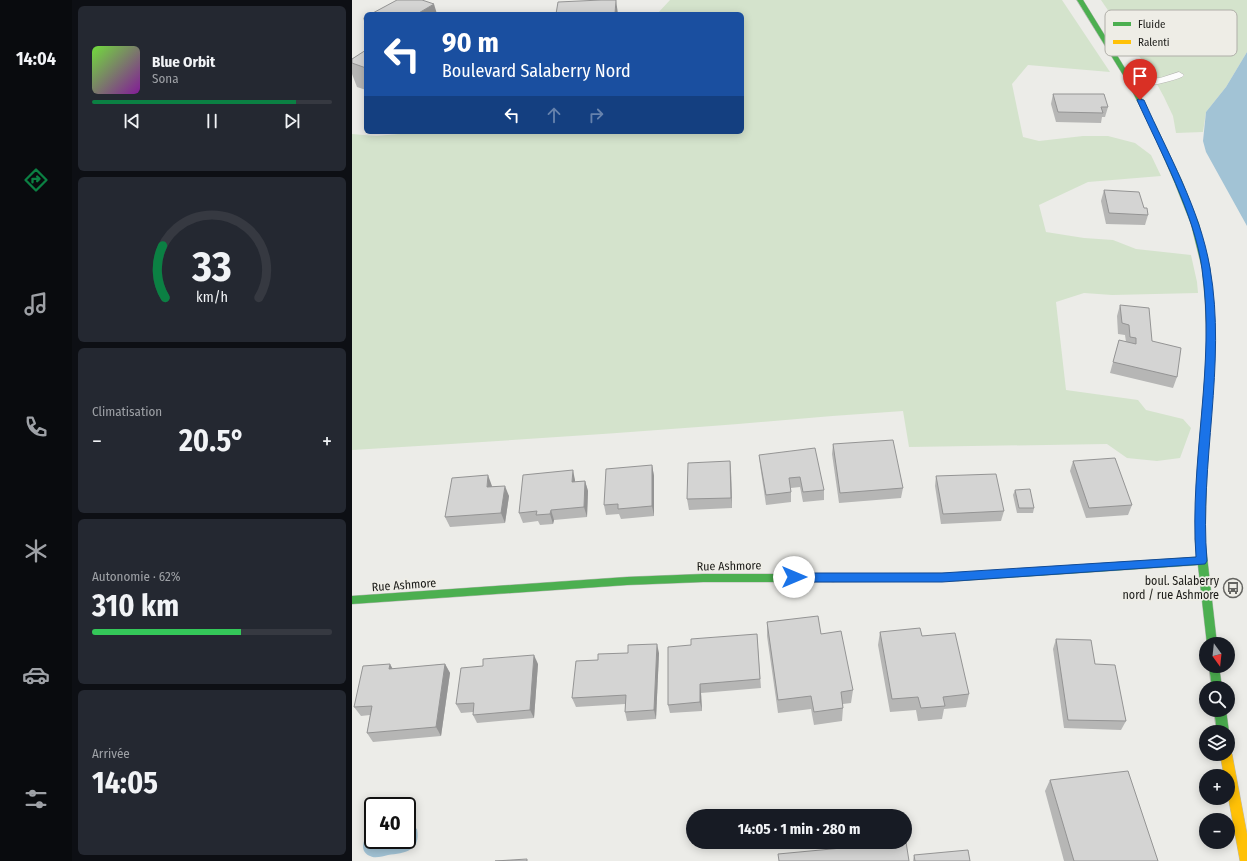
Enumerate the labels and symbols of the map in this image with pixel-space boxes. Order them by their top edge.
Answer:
legend [1105,10,1237,56]
text: Fluide [1138,18,1165,31]
text: Ralenti [1138,36,1170,49]
pin [1123,59,1157,100]
position arrow [773,556,815,598]
street label: Rue Ashmore [697,558,762,574]
place label: boul. Salaberry nord / rue Ashmore [1123,574,1220,602]
street label: Rue Ashmore [371,576,437,594]
bus stop icon: boul. Salaberry nord / rue Ashmore [1222,577,1244,599]
north arrow [1199,637,1235,673]
speed limit sign: 40 [364,797,416,849]

